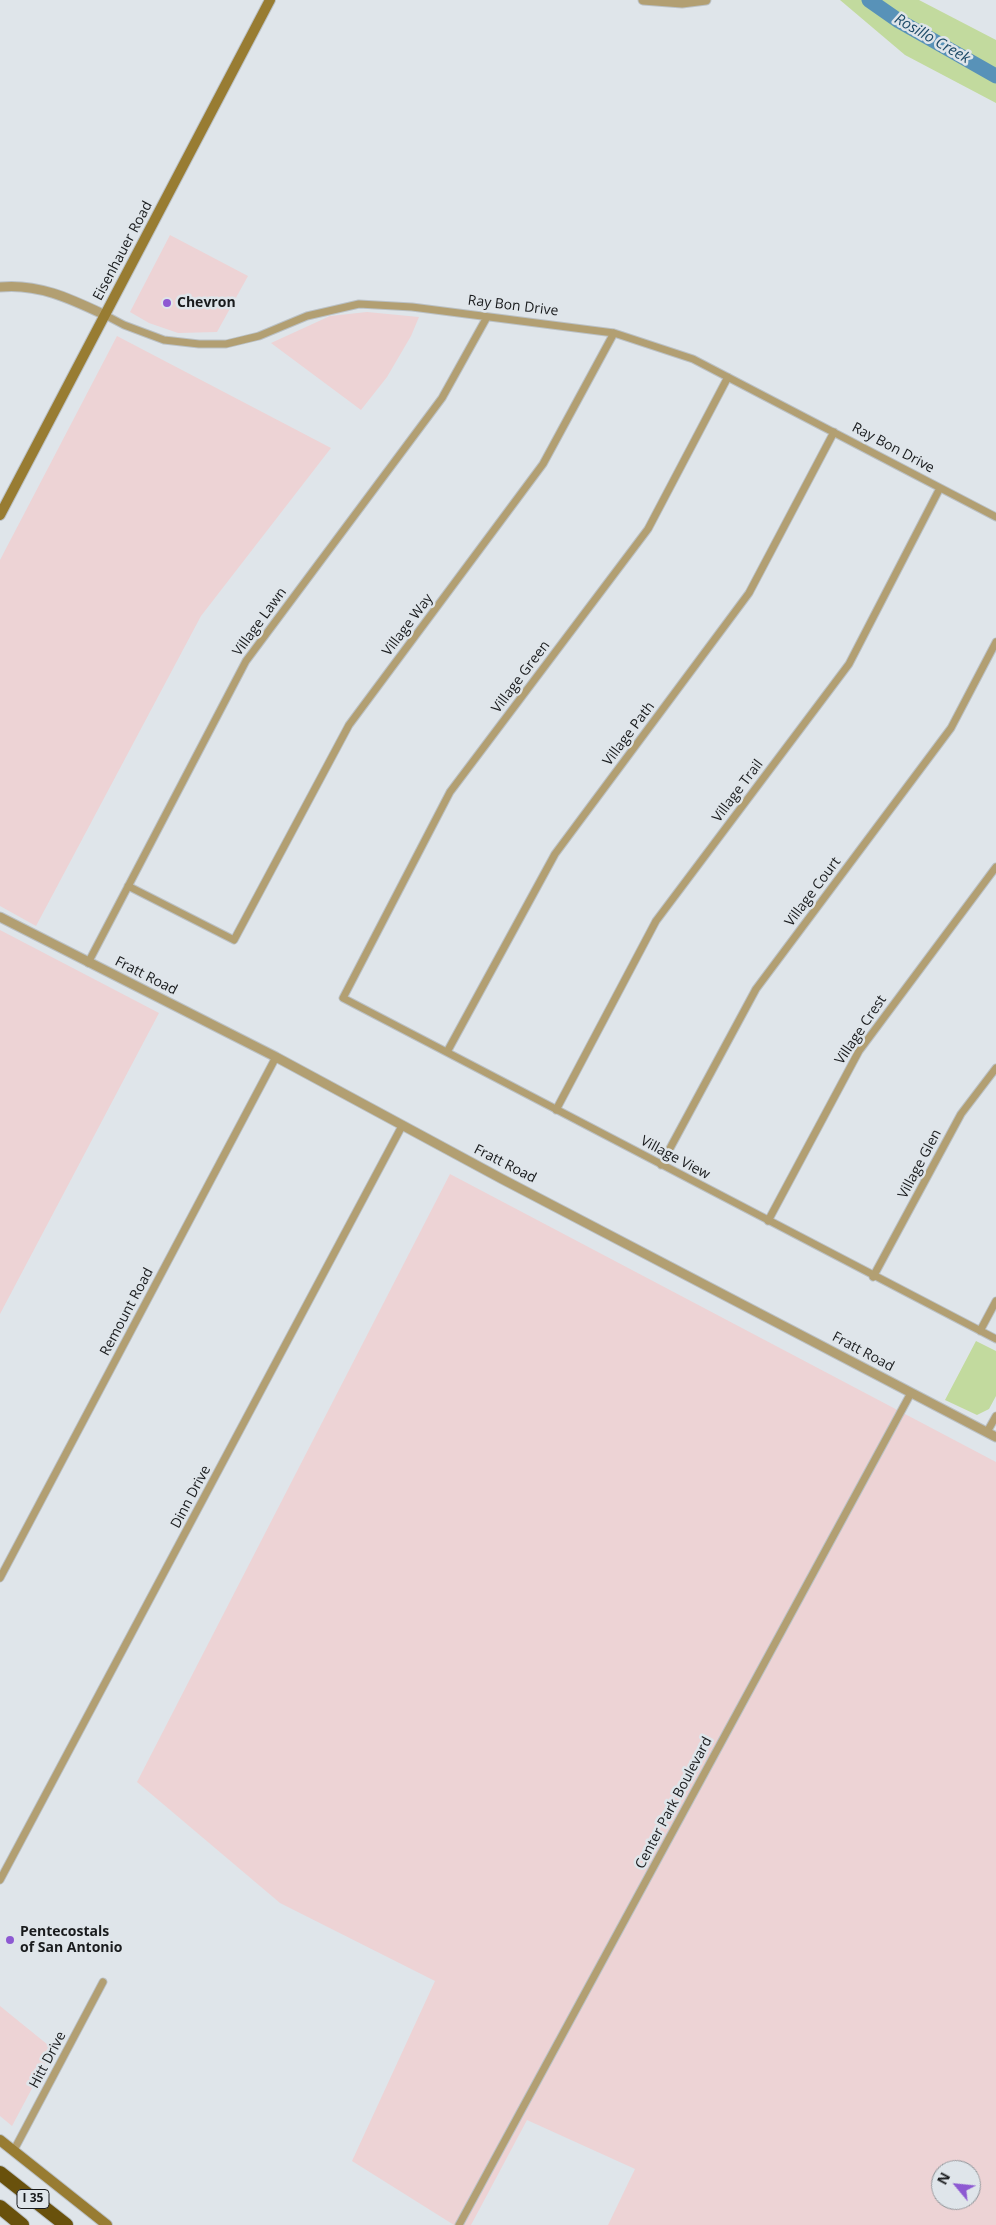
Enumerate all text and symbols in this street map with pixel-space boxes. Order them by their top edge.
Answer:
water label: Rosillo Creek [891,10,973,68]
street label: Eisenhauer Road [90,198,156,304]
street label: Ray Bon Drive [467,292,559,320]
place label: Chevron [177,295,236,311]
marker: Chevron [161,297,173,309]
street label: Ray Bon Drive [849,419,937,477]
street label: Village Lawn [230,585,290,659]
street label: Village Way [379,591,437,659]
street label: Village Green [488,638,554,716]
street label: Village Path [600,699,658,769]
street label: Village Trail [709,756,767,826]
street label: Village Court [782,854,844,930]
street label: Fratt Road [112,953,180,999]
street label: Village Crest [832,992,890,1068]
street label: Village Glen [895,1127,945,1201]
street label: Village View [637,1133,713,1183]
street label: Fratt Road [471,1141,539,1187]
street label: Remount Road [97,1265,157,1359]
street label: Fratt Road [829,1329,897,1375]
street label: Dinn Drive [167,1463,215,1531]
street label: Center Park Boulevard [632,1734,716,1872]
place label: Pentecostals of San Antonio [20,1924,122,1956]
marker: Pentecostals of San Antonio [4,1934,16,1946]
street label: Hitt Drive [26,2029,70,2091]
north arrow [931,2160,981,2210]
text: N [932,2169,954,2188]
road number: I 35 [17,2190,49,2208]

